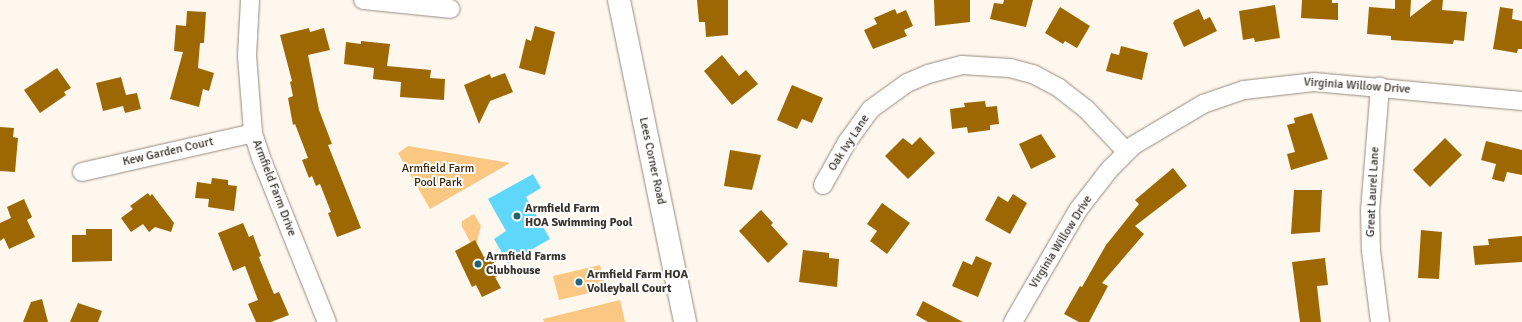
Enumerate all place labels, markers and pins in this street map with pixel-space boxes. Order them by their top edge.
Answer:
place label: Armfield Farm HOA Swimming Pool [525,202,632,230]
marker: Armfield Farm HOA Swimming Pool [512,211,522,221]
place label: Armfield Farms Clubhouse [486,250,566,278]
marker: Armfield Farms Clubhouse [473,259,483,269]
place label: Armfield Farm HOA Volleyball Court [587,268,688,296]
marker: Armfield Farm HOA Volleyball Court [574,277,584,287]

